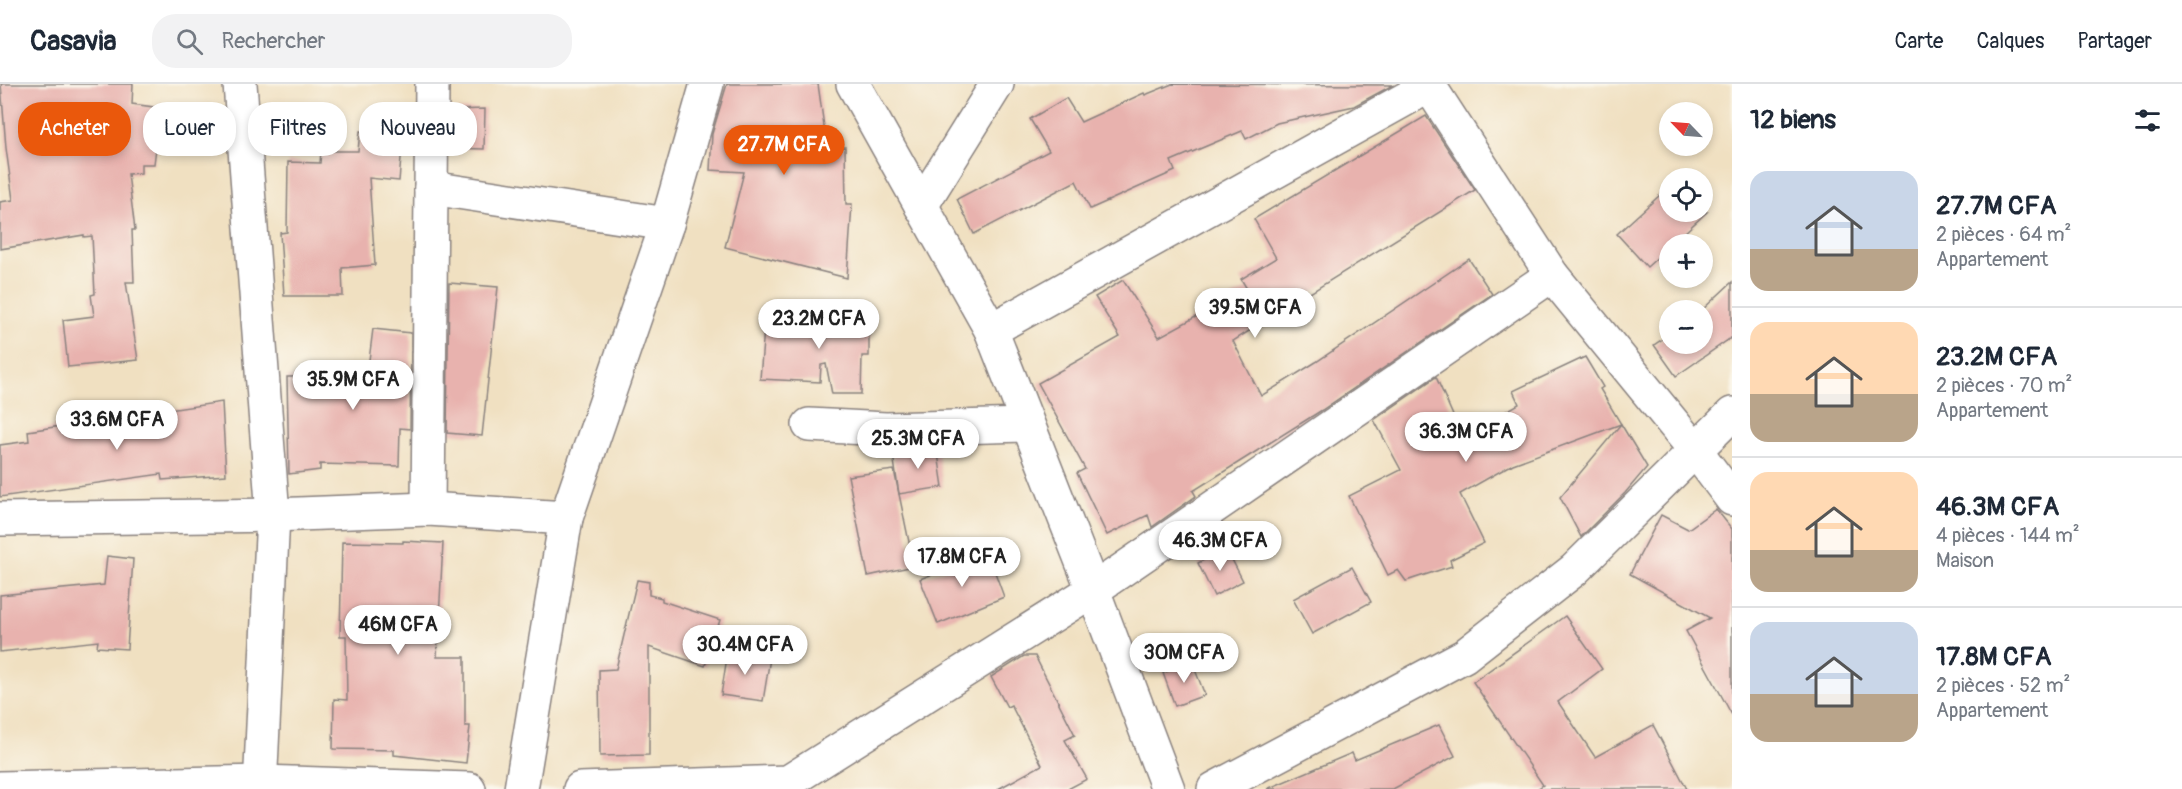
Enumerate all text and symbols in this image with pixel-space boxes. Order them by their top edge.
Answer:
search box [152,14,572,68]
text: Casavia [30,24,116,59]
icon: search [173,25,206,58]
text: Rechercher [221,27,325,55]
text: Carte [1894,28,1943,55]
text: Calques [1976,28,2044,55]
text: Partager [2077,28,2152,55]
chip: Acheter [18,102,131,156]
chip: Louer [143,102,236,156]
chip: Filtres [248,102,347,156]
chip: Nouveau [359,102,477,156]
north arrow [1659,102,1713,156]
map controls [1659,102,1713,354]
text: 12 biens [1750,104,1836,136]
icon: filters [2131,104,2164,137]
pin: 27.7M CFA [715,125,853,176]
text: 27.7M CFA [738,132,830,157]
button: locate [1659,168,1713,222]
text: 27.7M CFA [1936,190,2057,222]
icon: home [1798,195,1870,267]
text: 2 pièces · 64 m² [1936,222,2071,247]
button: + [1659,234,1713,288]
text: Appartement [1936,247,2048,272]
pin: 39.5M CFA [1186,288,1324,339]
text: 39.5M CFA [1209,295,1301,320]
pin: 23.2M CFA [750,299,888,350]
button: − [1659,300,1713,354]
text: 23.2M CFA [772,306,866,331]
text: 23.2M CFA [1936,341,2057,373]
icon: home [1798,346,1870,418]
pin: 35.9M CFA [284,360,422,411]
text: 35.9M CFA [307,367,399,392]
text: 2 pièces · 70 m² [1936,373,2072,398]
text: Appartement [1936,398,2048,423]
pin: 33.6M CFA [48,400,186,451]
text: 33.6M CFA [70,407,164,432]
pin: 36.3M CFA [1397,412,1535,463]
pin: 25.3M CFA [849,419,987,470]
text: 36.3M CFA [1419,419,1513,444]
text: 25.3M CFA [871,426,965,451]
text: 46.3M CFA [1936,491,2059,523]
icon: home [1798,496,1870,568]
pin: 46.3M CFA [1151,521,1289,572]
text: 4 pièces · 144 m² [1936,523,2080,548]
text: 46.3M CFA [1173,528,1267,553]
pin: 17.8M CFA [893,537,1031,588]
text: 17.8M CFA [918,544,1006,569]
text: Maison [1936,548,1994,573]
pin: 46M CFA [343,605,453,656]
text: 46M CFA [358,612,438,637]
pin: 30.4M CFA [676,625,814,676]
text: 30.4M CFA [697,632,793,657]
pin: 30M CFA [1129,633,1239,684]
text: 30M CFA [1144,640,1224,665]
text: 17.8M CFA [1936,641,2052,673]
icon: home [1798,646,1870,718]
text: 2 pièces · 52 m² [1936,673,2070,698]
text: Appartement [1936,698,2048,723]

